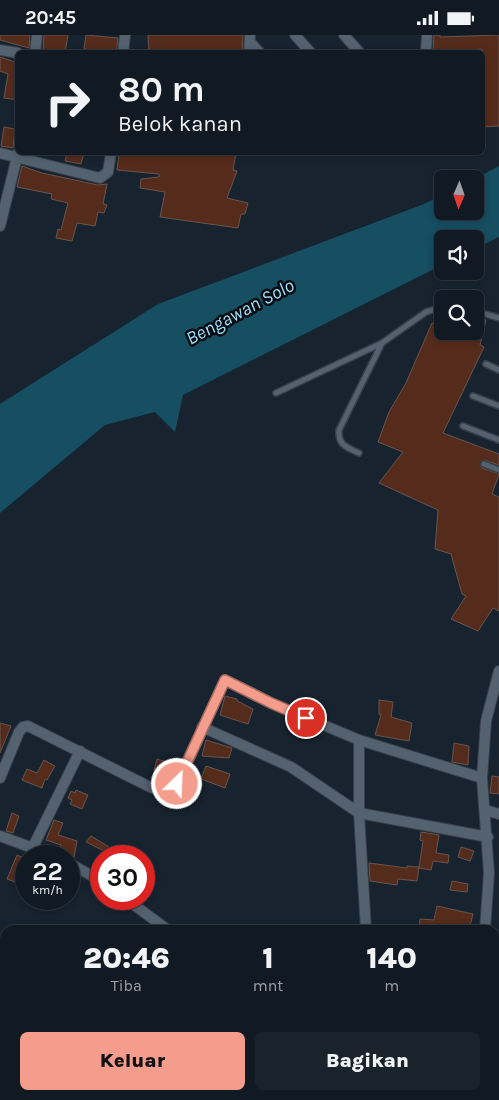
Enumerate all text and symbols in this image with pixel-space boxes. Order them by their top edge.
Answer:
text: 20:45 [25,7,76,29]
text: 80 m [118,69,205,110]
icon: right [35,70,100,135]
text: Belok kanan [118,111,242,137]
north arrow [434,170,484,220]
map controls [434,170,484,340]
button: sound [434,230,484,280]
water label: Bengawan Solo [182,274,298,350]
button: search [434,290,484,340]
pin [285,697,327,739]
icon: arrive [292,704,320,732]
position arrow [150,757,202,809]
speed limit sign: 30 [90,845,155,910]
text: 22 [32,857,63,886]
text: km/h [32,883,63,897]
text: 20:46 [83,940,170,976]
text: 1 [262,940,274,976]
text: 140 [366,940,417,976]
text: Tiba [111,976,142,995]
text: mnt [253,976,283,995]
text: m [384,976,399,995]
button: Keluar [20,1032,245,1090]
button: Bagikan [255,1032,480,1090]

